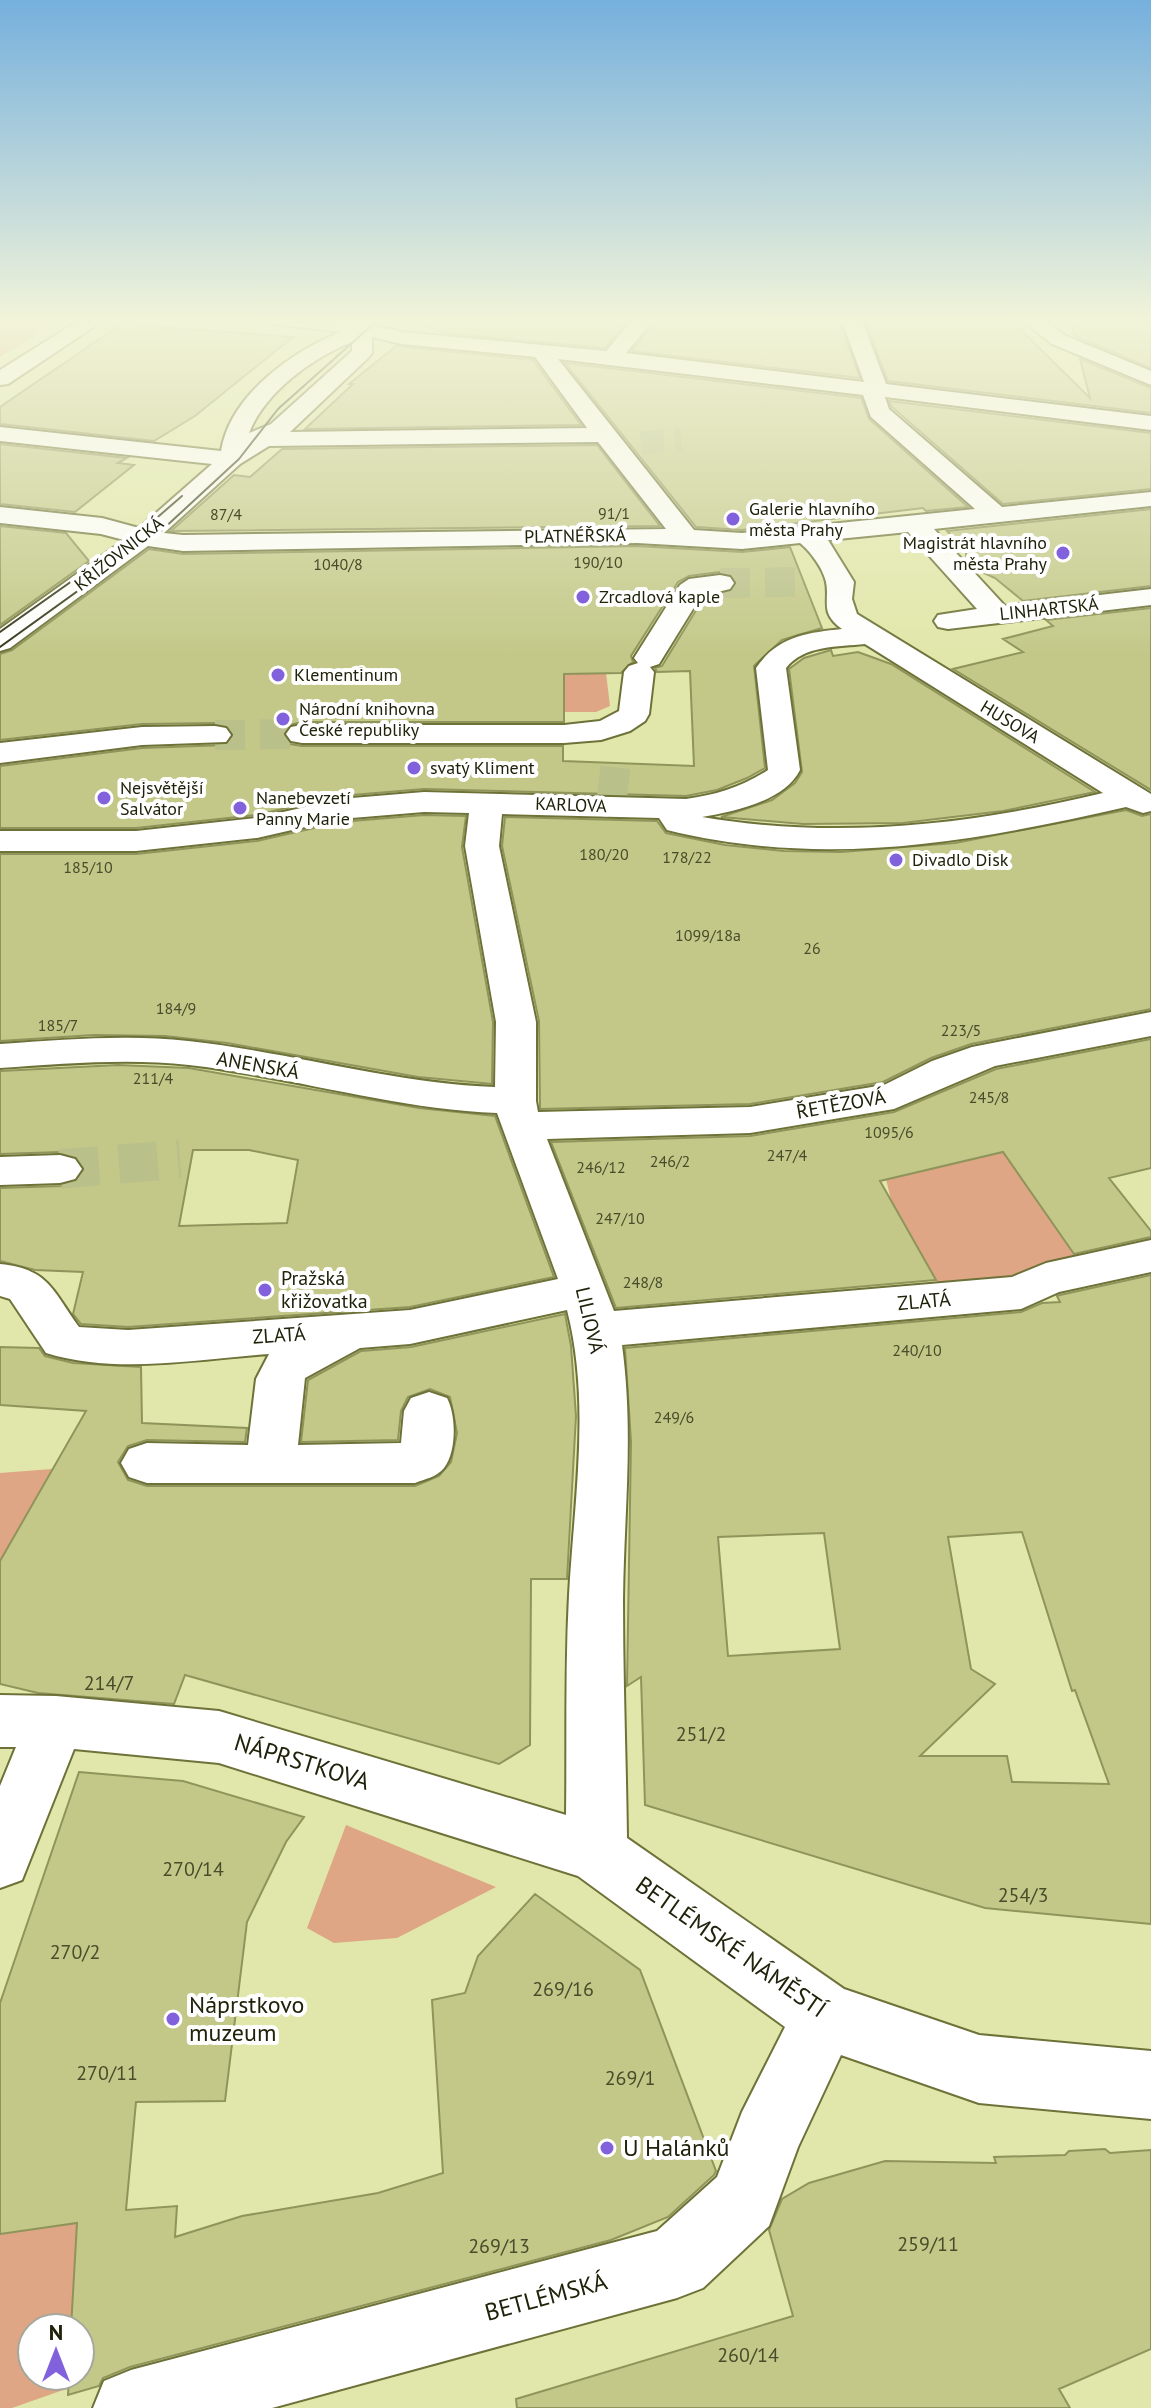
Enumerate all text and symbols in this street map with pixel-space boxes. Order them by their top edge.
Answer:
place label: Galerie hlavního města Prahy [749,497,875,541]
house number: 91/1 [598,503,630,523]
house number: 87/4 [210,504,242,524]
marker: Galerie hlavního města Prahy [724,510,742,528]
street label: KŘIŽOVNICKÁ [69,511,168,596]
street label: PLATNÉŘSKÁ [524,523,627,548]
place label: Magistrát hlavního města Prahy [903,531,1048,575]
marker: Magistrát hlavního města Prahy [1054,544,1072,562]
house number: 190/10 [573,552,623,572]
house number: 1040/8 [313,554,363,574]
place label: Zrcadlová kaple [599,585,720,608]
marker: Zrcadlová kaple [574,588,592,606]
street label: LINHARTSKÁ [998,592,1100,625]
place label: Klementinum [294,663,398,686]
marker: Klementinum [269,666,287,684]
street label: HUSOVA [976,695,1045,748]
place label: Národní knihovna České republiky [299,697,435,741]
marker: Národní knihovna České republiky [274,710,292,728]
place label: svatý Kliment [430,756,535,779]
marker: svatý Kliment [405,759,423,777]
place label: Nejsvětější Salvátor [120,776,204,820]
place label: Nanebevzetí Panny Marie [256,786,351,830]
marker: Nejsvětější Salvátor [95,789,113,807]
street label: KARLOVA [535,792,608,817]
marker: Nanebevzetí Panny Marie [231,799,249,817]
house number: 180/20 [579,844,629,864]
house number: 178/22 [662,847,712,867]
place label: Divadlo Disk [912,848,1009,871]
marker: Divadlo Disk [887,851,905,869]
house number: 185/10 [63,857,113,877]
house number: 1099/18a [675,925,741,945]
house number: 26 [803,938,821,958]
house number: 184/9 [156,998,196,1018]
house number: 185/7 [38,1015,78,1035]
house number: 223/5 [941,1020,981,1040]
street label: ANENSKÁ [215,1045,302,1085]
house number: 211/4 [133,1068,174,1088]
street label: ŘETĚZOVÁ [794,1083,888,1125]
house number: 245/8 [969,1087,1009,1107]
house number: 1095/6 [864,1122,914,1142]
house number: 247/4 [767,1145,808,1165]
house number: 246/2 [650,1151,690,1171]
house number: 246/12 [576,1157,626,1177]
house number: 247/10 [595,1208,645,1228]
place label: Pražská křižovatka [281,1265,368,1314]
house number: 248/8 [623,1272,663,1292]
marker: Pražská křižovatka [256,1281,274,1299]
street label: LILIOVÁ [570,1284,610,1356]
street label: ZLATÁ [896,1286,952,1316]
street label: ZLATÁ [252,1320,307,1350]
house number: 240/10 [892,1340,942,1360]
house number: 249/6 [654,1407,694,1427]
house number: 214/7 [84,1670,134,1696]
house number: 251/2 [676,1721,726,1747]
street label: NÁPRSTKOVA [231,1726,374,1797]
house number: 270/14 [162,1856,224,1882]
street label: BETLÉMSKÉ NÁMĚSTÍ [630,1869,834,2025]
house number: 254/3 [998,1882,1048,1908]
house number: 270/2 [50,1939,100,1965]
house number: 269/16 [532,1976,594,2002]
place label: Náprstkovo muzeum [189,1989,304,2048]
marker: Náprstkovo muzeum [164,2010,182,2028]
house number: 270/11 [76,2060,138,2086]
house number: 269/1 [605,2065,655,2091]
place label: U Halánků [623,2132,730,2163]
marker: U Halánků [598,2139,616,2157]
house number: 259/11 [897,2231,959,2257]
house number: 269/13 [468,2233,530,2259]
street label: BETLÉMSKÁ [481,2265,610,2328]
north arrow [16,2312,96,2392]
text: N [49,2318,63,2346]
house number: 260/14 [717,2342,779,2368]

